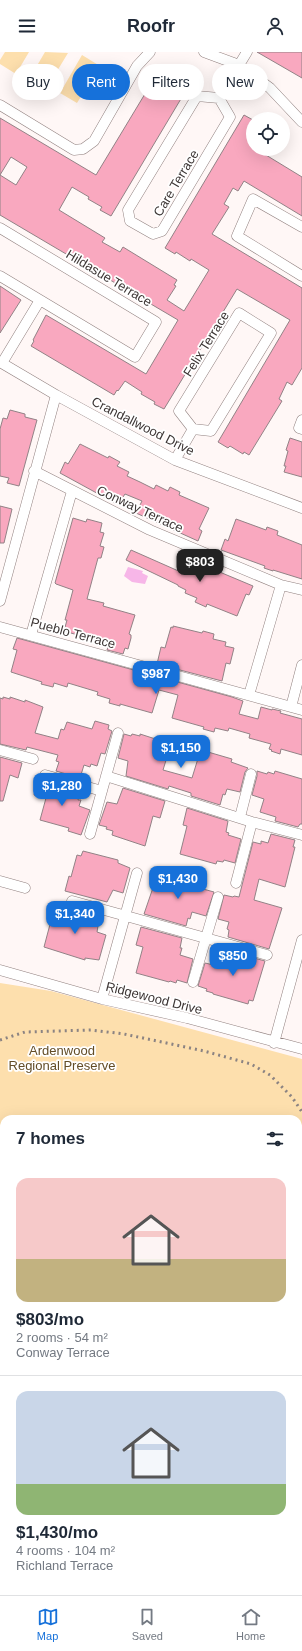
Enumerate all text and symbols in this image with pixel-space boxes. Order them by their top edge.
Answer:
icon: menu [16,15,38,37]
icon: person [264,15,286,37]
text: Roofr [127,16,175,36]
chip: Buy [12,64,64,100]
chip: Rent [72,64,130,100]
chip: Filters [138,64,204,100]
chip: New [212,64,268,100]
map controls [246,112,290,156]
button: locate [246,112,290,156]
street label: Care Terrace [150,147,202,219]
street label: Hildasue Terrace [63,247,155,309]
street label: Felix Terrace [180,309,232,379]
street label: Crandallwood Drive [89,394,197,458]
street label: Conway Terrace [94,482,186,536]
pin: $803 [176,549,224,583]
text: $803 [186,554,214,569]
street label: Pueblo Terrace [29,614,117,652]
pin: $987 [132,661,180,695]
text: $987 [142,666,170,681]
pin: $1,150 [148,735,214,769]
text: $1,150 [161,740,201,755]
pin: $1,280 [29,773,95,807]
text: $1,280 [42,778,82,793]
pin: $1,430 [145,866,211,900]
text: $1,430 [158,871,198,886]
pin: $1,340 [42,901,108,935]
text: $1,340 [55,906,95,921]
pin: $850 [209,943,257,977]
text: $850 [219,948,247,963]
street label: Ridgewood Drive [104,979,204,1017]
park label: Ardenwood Regional Preserve [9,1043,115,1073]
icon: filters [264,1128,286,1150]
text: 7 homes [16,1129,85,1148]
icon: home [115,1204,187,1276]
text: $803/mo [16,1310,84,1329]
text: 2 rooms · 54 m² [16,1330,108,1345]
text: Conway Terrace [16,1345,110,1360]
icon: home [115,1417,187,1489]
text: $1,430/mo [16,1523,98,1542]
text: 4 rooms · 104 m² [16,1543,115,1558]
text: Richland Terrace [16,1558,113,1573]
tab: Map [37,1606,59,1642]
tab: Saved [132,1606,163,1642]
tab: Home [236,1606,265,1642]

